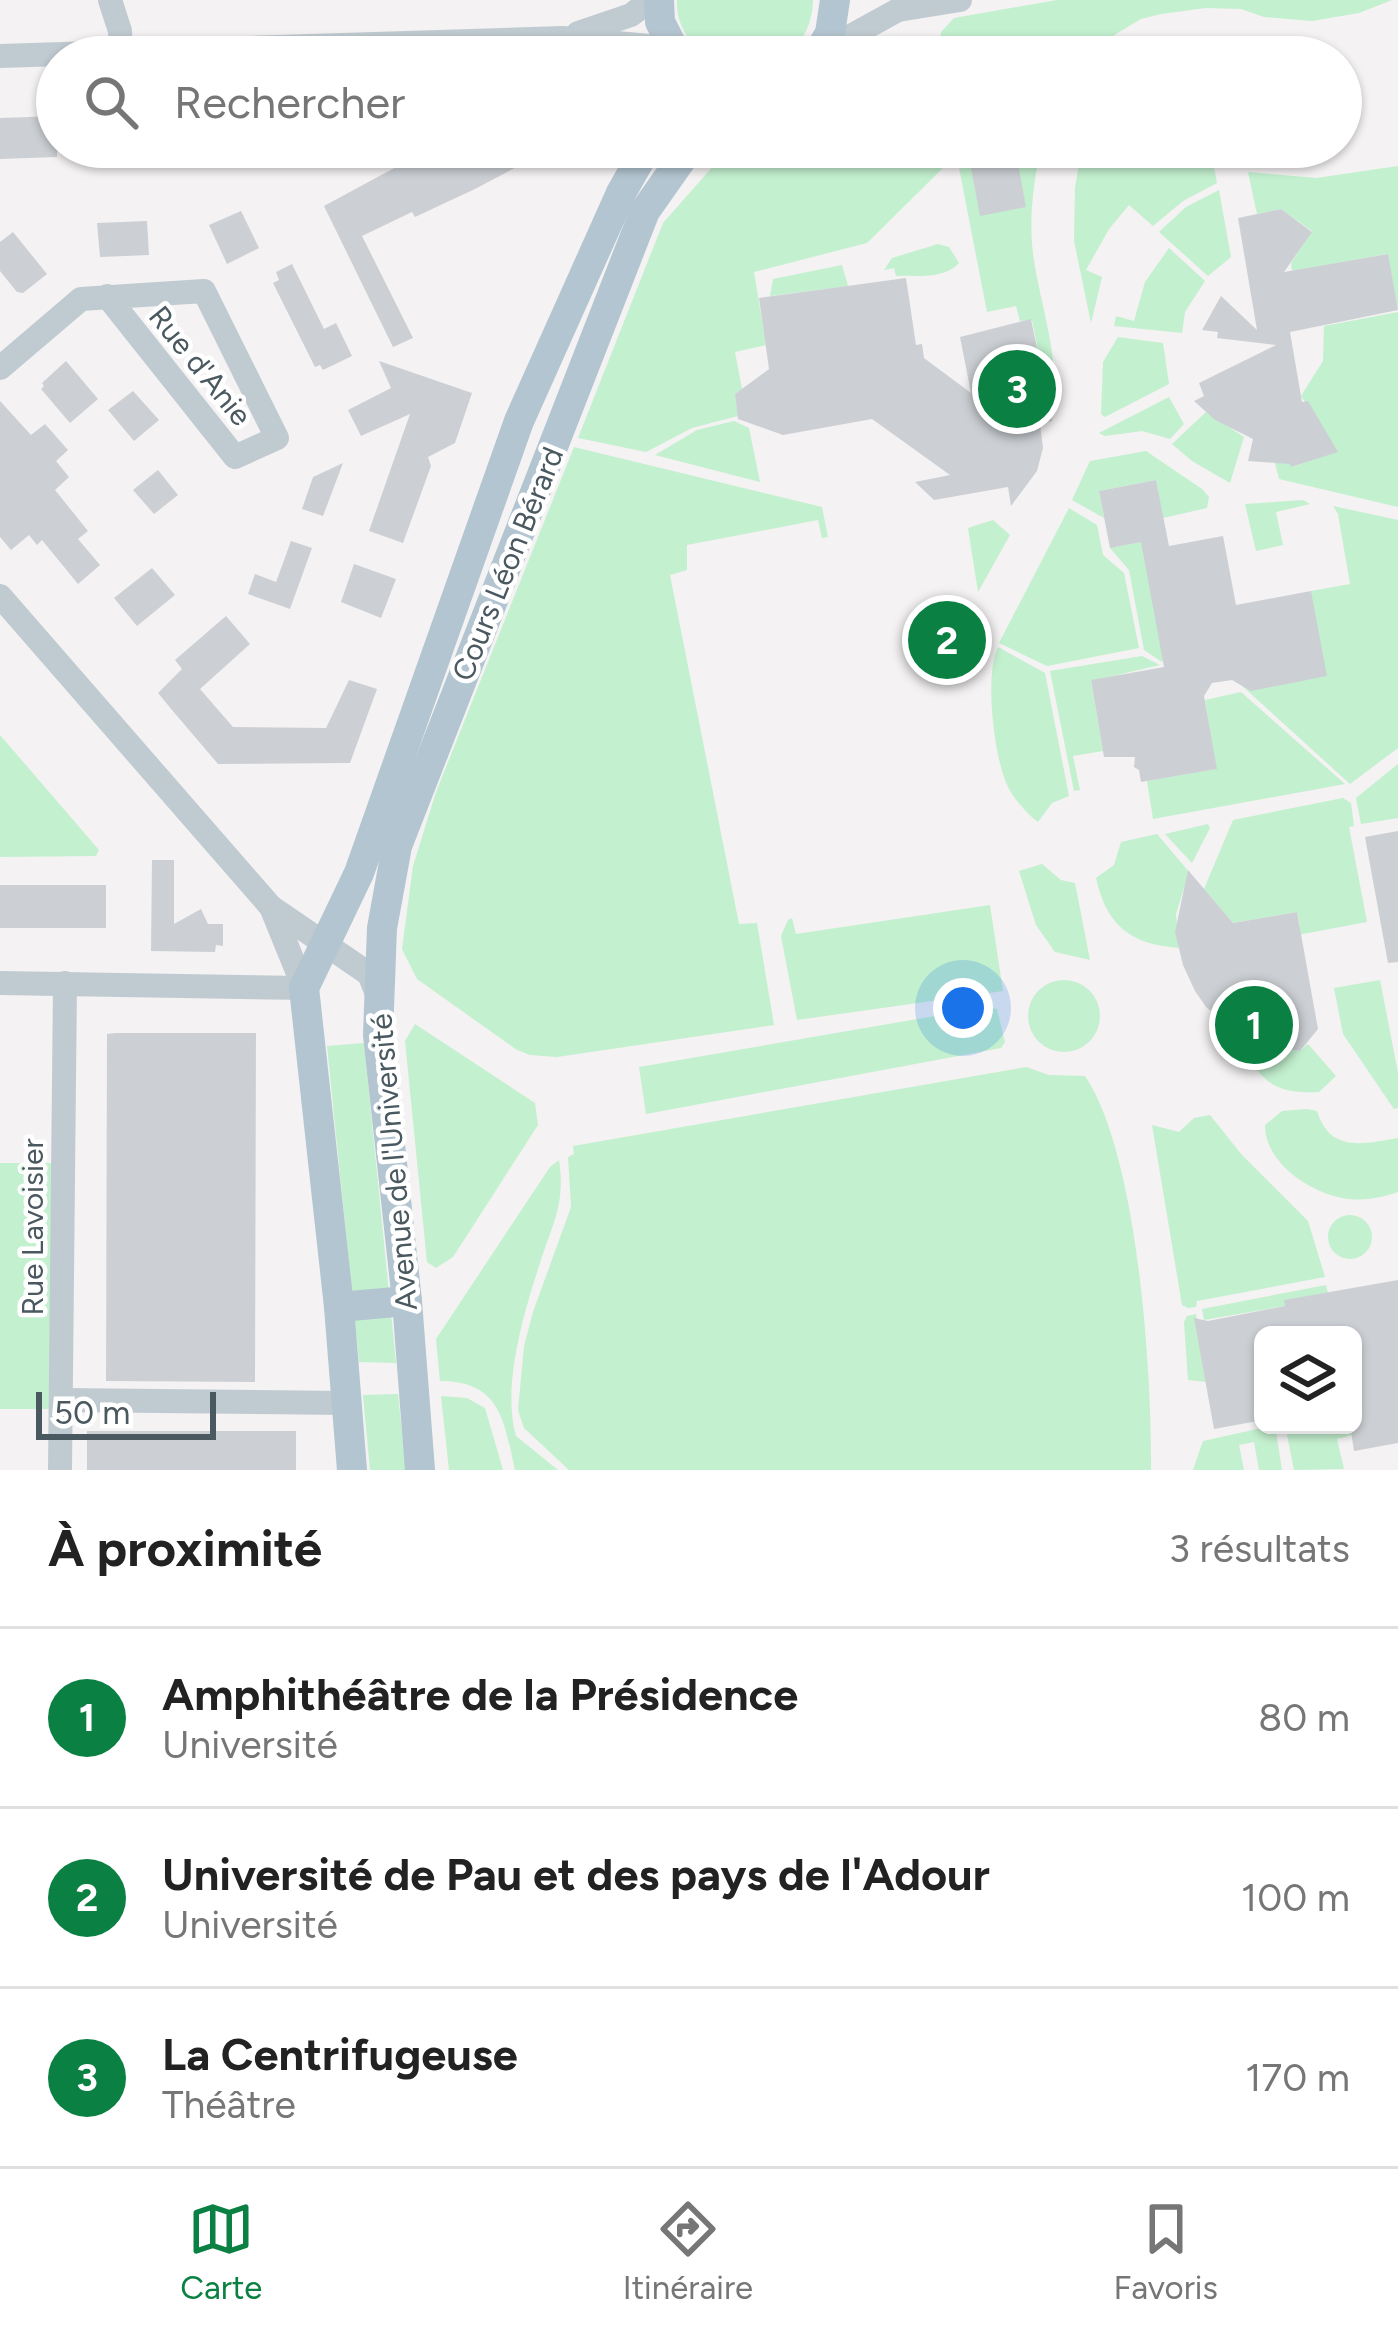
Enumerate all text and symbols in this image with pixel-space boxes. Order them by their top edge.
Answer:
search box [36,36,1362,168]
icon: search [78,69,144,135]
text: Rechercher [174,75,405,129]
street label: Rue d'Anie [141,298,260,433]
pin: 3 [978,344,1056,434]
street label: Cours Léon Bérard [444,442,571,686]
pin: 2 [908,595,986,685]
your location [933,978,993,1038]
pin: 1 [1215,980,1293,1070]
street label: Avenue de l'Université [362,1012,425,1312]
street label: Rue Lavoisier [14,1138,51,1316]
map controls [1254,1326,1362,1434]
button: layers [1254,1326,1362,1434]
scale bar [36,1386,216,1439]
text: 50 m [54,1393,130,1432]
text: À proximité [48,1518,322,1579]
text: 3 résultats [1169,1525,1350,1572]
text: Amphithéâtre de la Présidence [162,1667,798,1721]
text: 1 [79,1694,95,1741]
text: 80 m [1258,1694,1350,1741]
text: Université [162,1721,338,1768]
text: Université de Pau et des pays de l'Adour [162,1847,990,1901]
text: 2 [76,1874,98,1921]
text: 100 m [1241,1874,1350,1921]
text: Université [162,1901,338,1948]
text: La Centrifugeuse [162,2027,518,2081]
text: 3 [76,2054,98,2101]
text: 170 m [1245,2054,1350,2101]
text: Théâtre [162,2081,296,2128]
tab: Carte [180,2196,262,2307]
tab: Itinéraire [623,2196,753,2307]
tab: Favoris [1113,2196,1218,2307]

